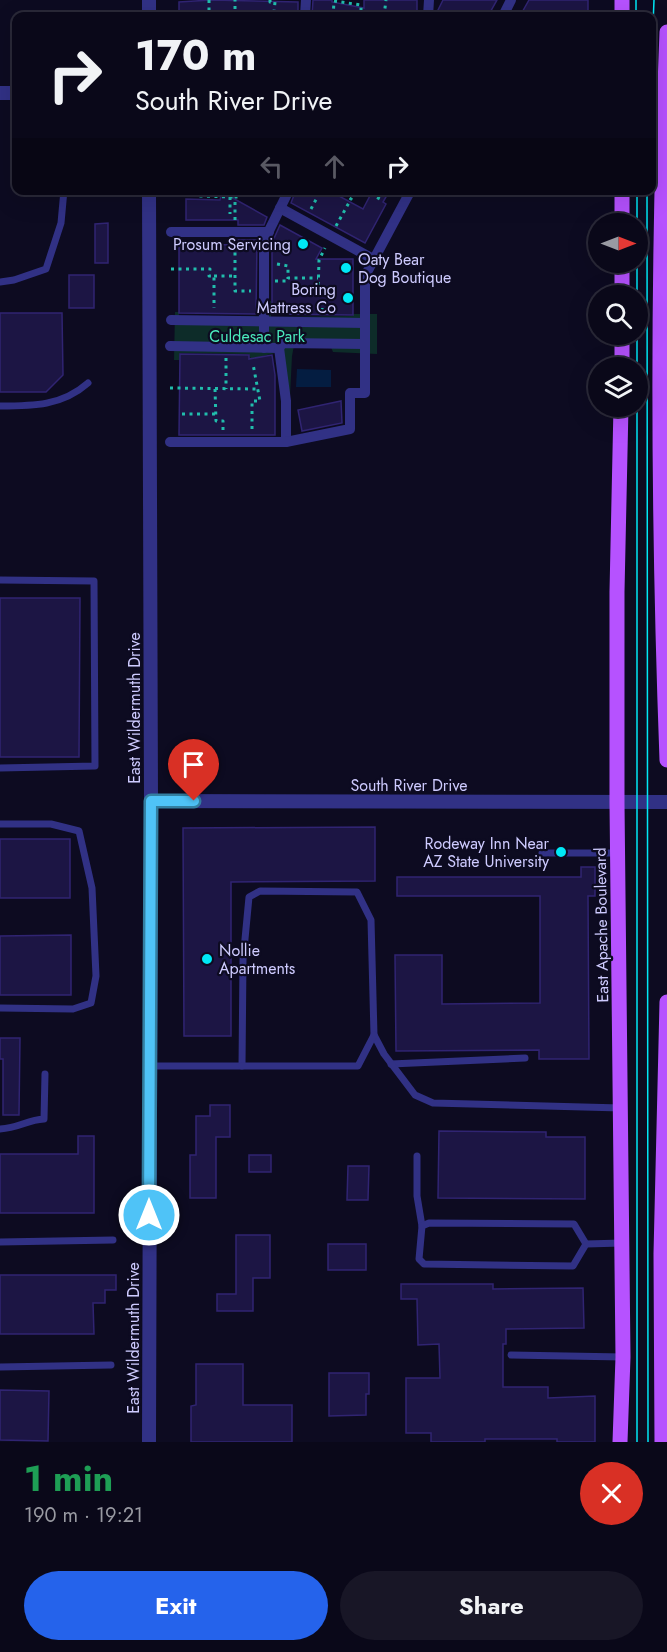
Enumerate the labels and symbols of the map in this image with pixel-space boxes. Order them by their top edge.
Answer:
north arrow [588,213,648,273]
place label: Prosum Servicing [173,233,291,256]
marker: Prosum Servicing [296,237,310,251]
place label: Oaty Bear Dog Boutique [358,248,451,289]
marker: Oaty Bear Dog Boutique [339,261,353,275]
place label: Boring Mattress Co [257,278,336,319]
marker: Boring Mattress Co [341,291,355,305]
park label: Culdesac Park [209,325,306,348]
street label: East Wildermuth Drive [123,632,146,784]
pin [168,739,219,801]
street label: South River Drive [351,774,467,797]
place label: Rodeway Inn Near AZ State University [423,832,550,873]
marker: Rodeway Inn Near AZ State University [554,845,568,859]
street label: East Apache Boulevard [589,847,614,1003]
place label: Nollie Apartments [219,939,295,980]
marker: Nollie Apartments [200,952,214,966]
position arrow [117,1183,181,1247]
street label: East Wildermuth Drive [122,1262,145,1414]

